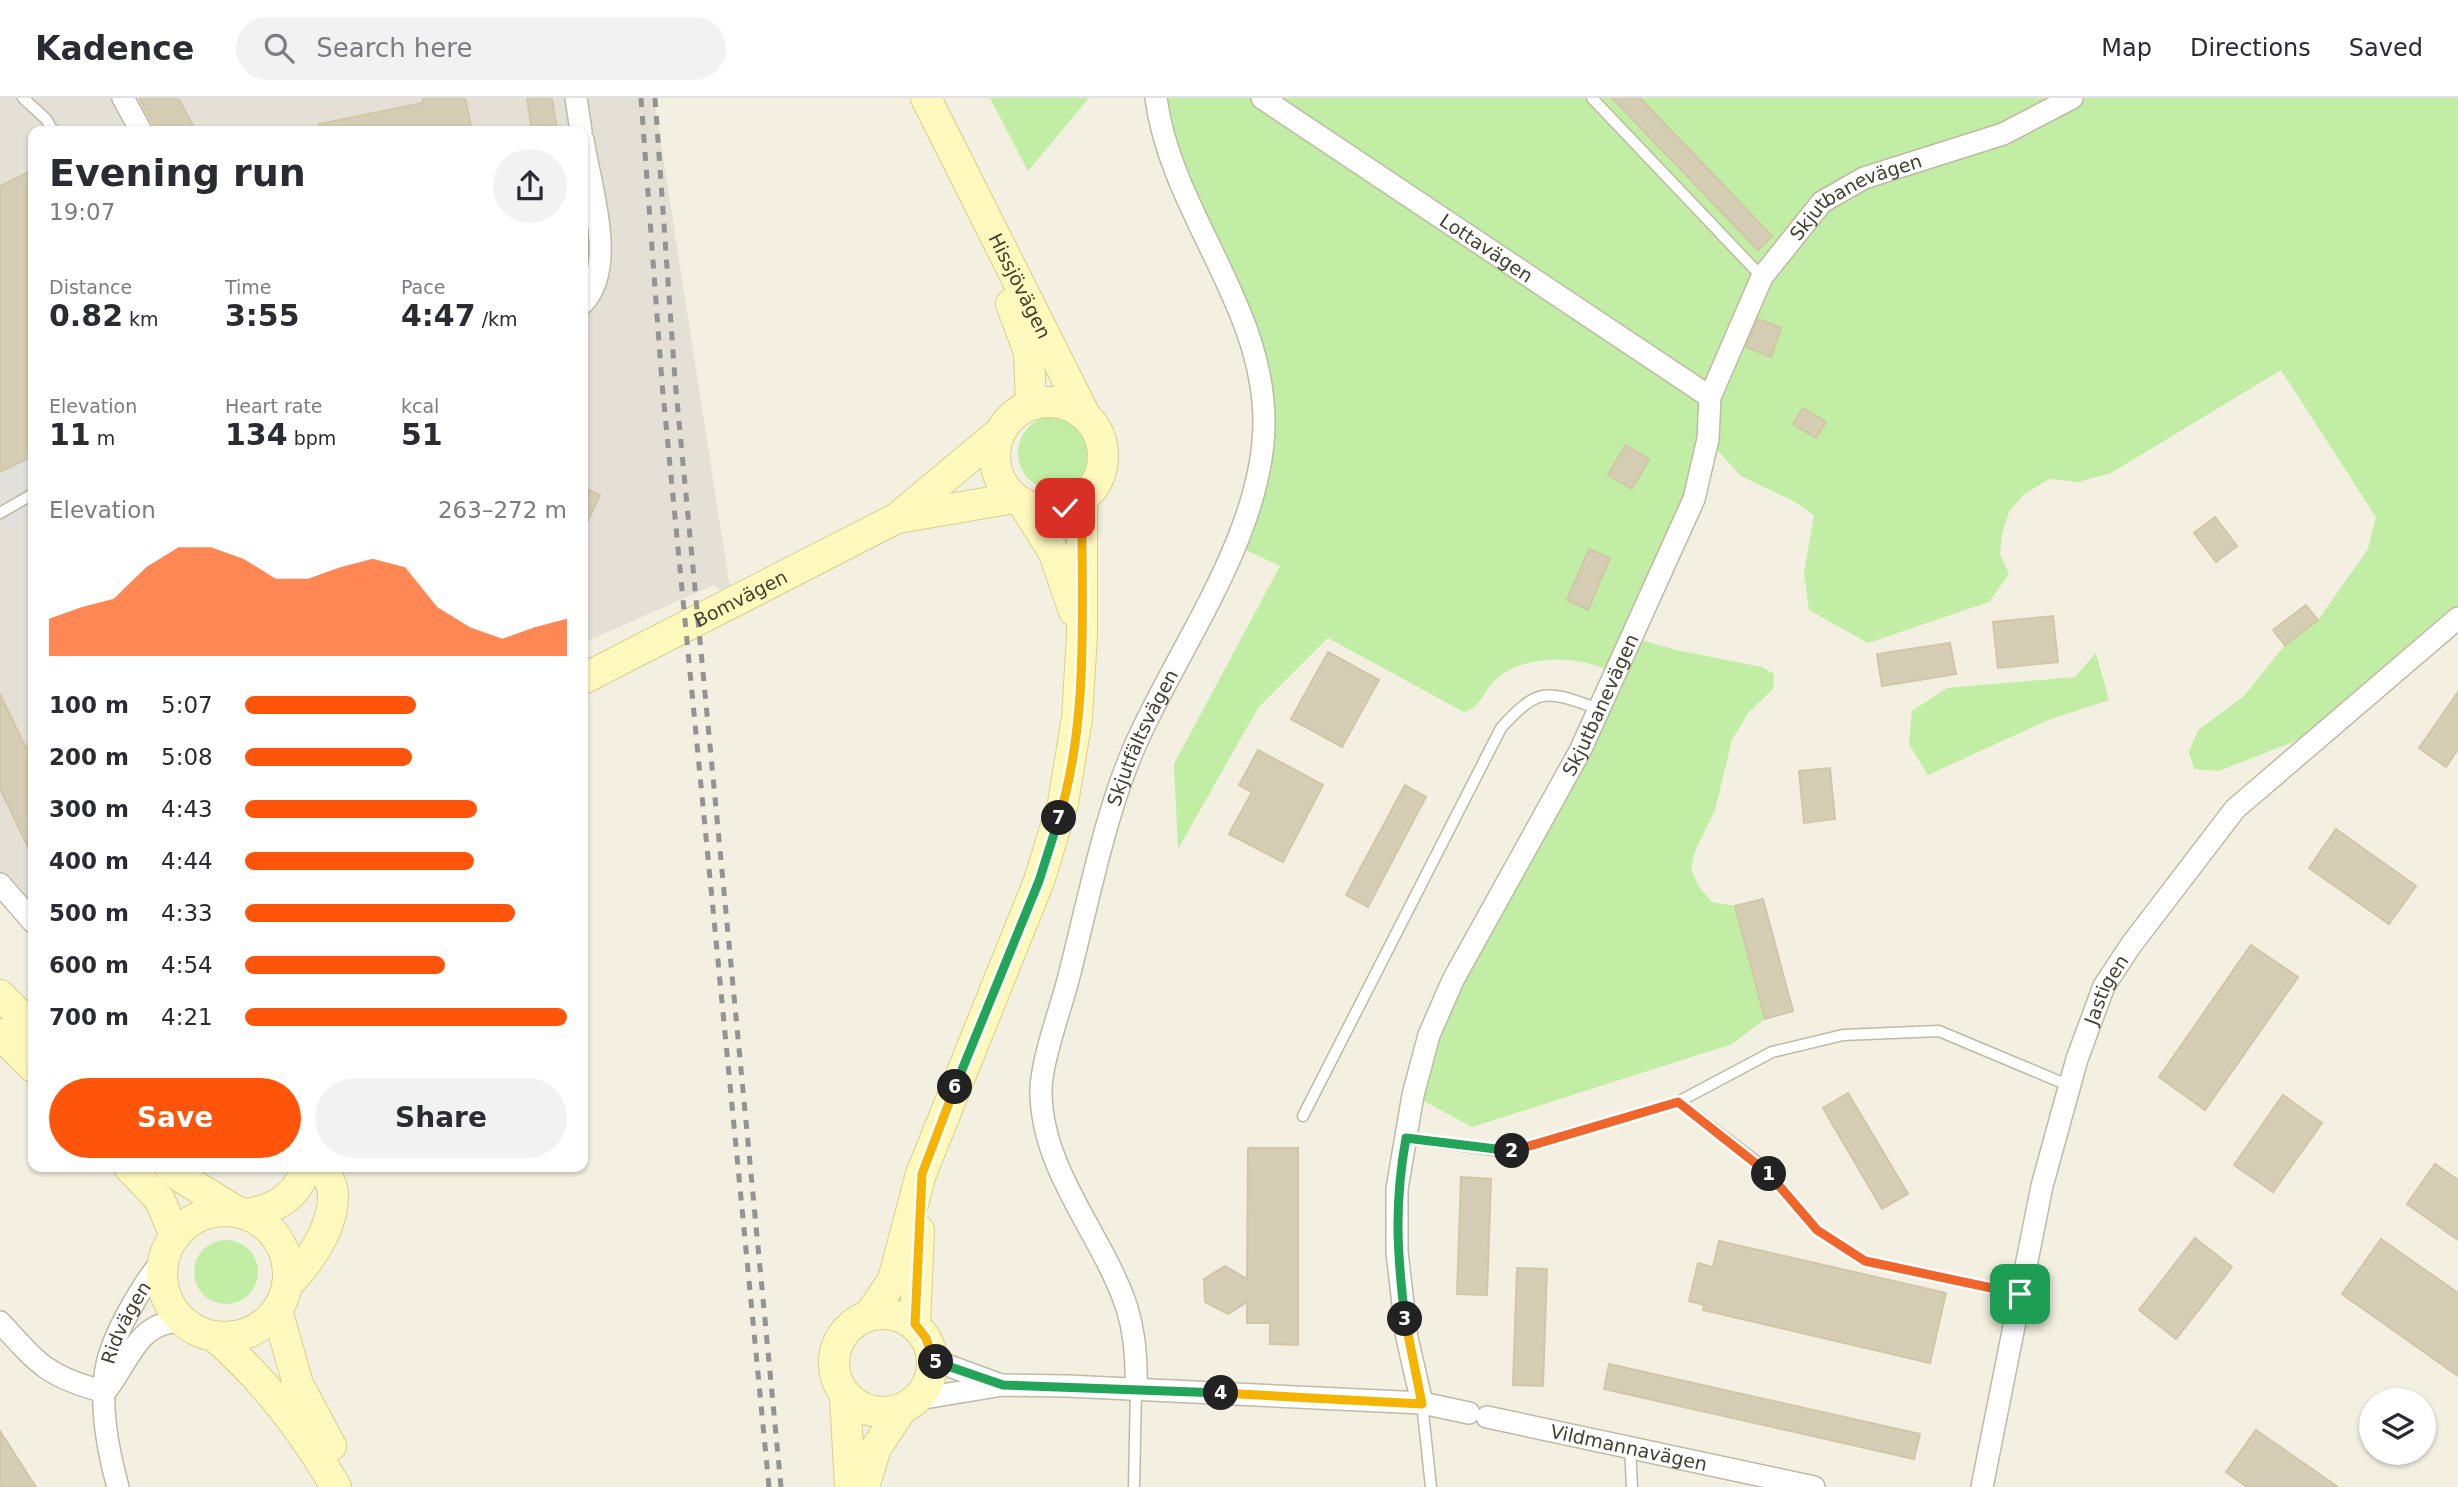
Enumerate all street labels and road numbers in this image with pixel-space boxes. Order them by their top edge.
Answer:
street label: Skjutbanevägen [1785,149,1924,245]
street label: Lottavägen [1436,209,1537,287]
street label: Hissjövägen [985,229,1056,342]
street label: Bomvägen [690,565,791,631]
street label: Skjutbanevägen [1557,630,1643,780]
street label: Skjutfältsvägen [1102,666,1182,809]
street label: Jastigen [2079,950,2133,1029]
street label: Ridvägen [96,1277,155,1366]
street label: Vildmannavägen [1548,1420,1709,1475]

